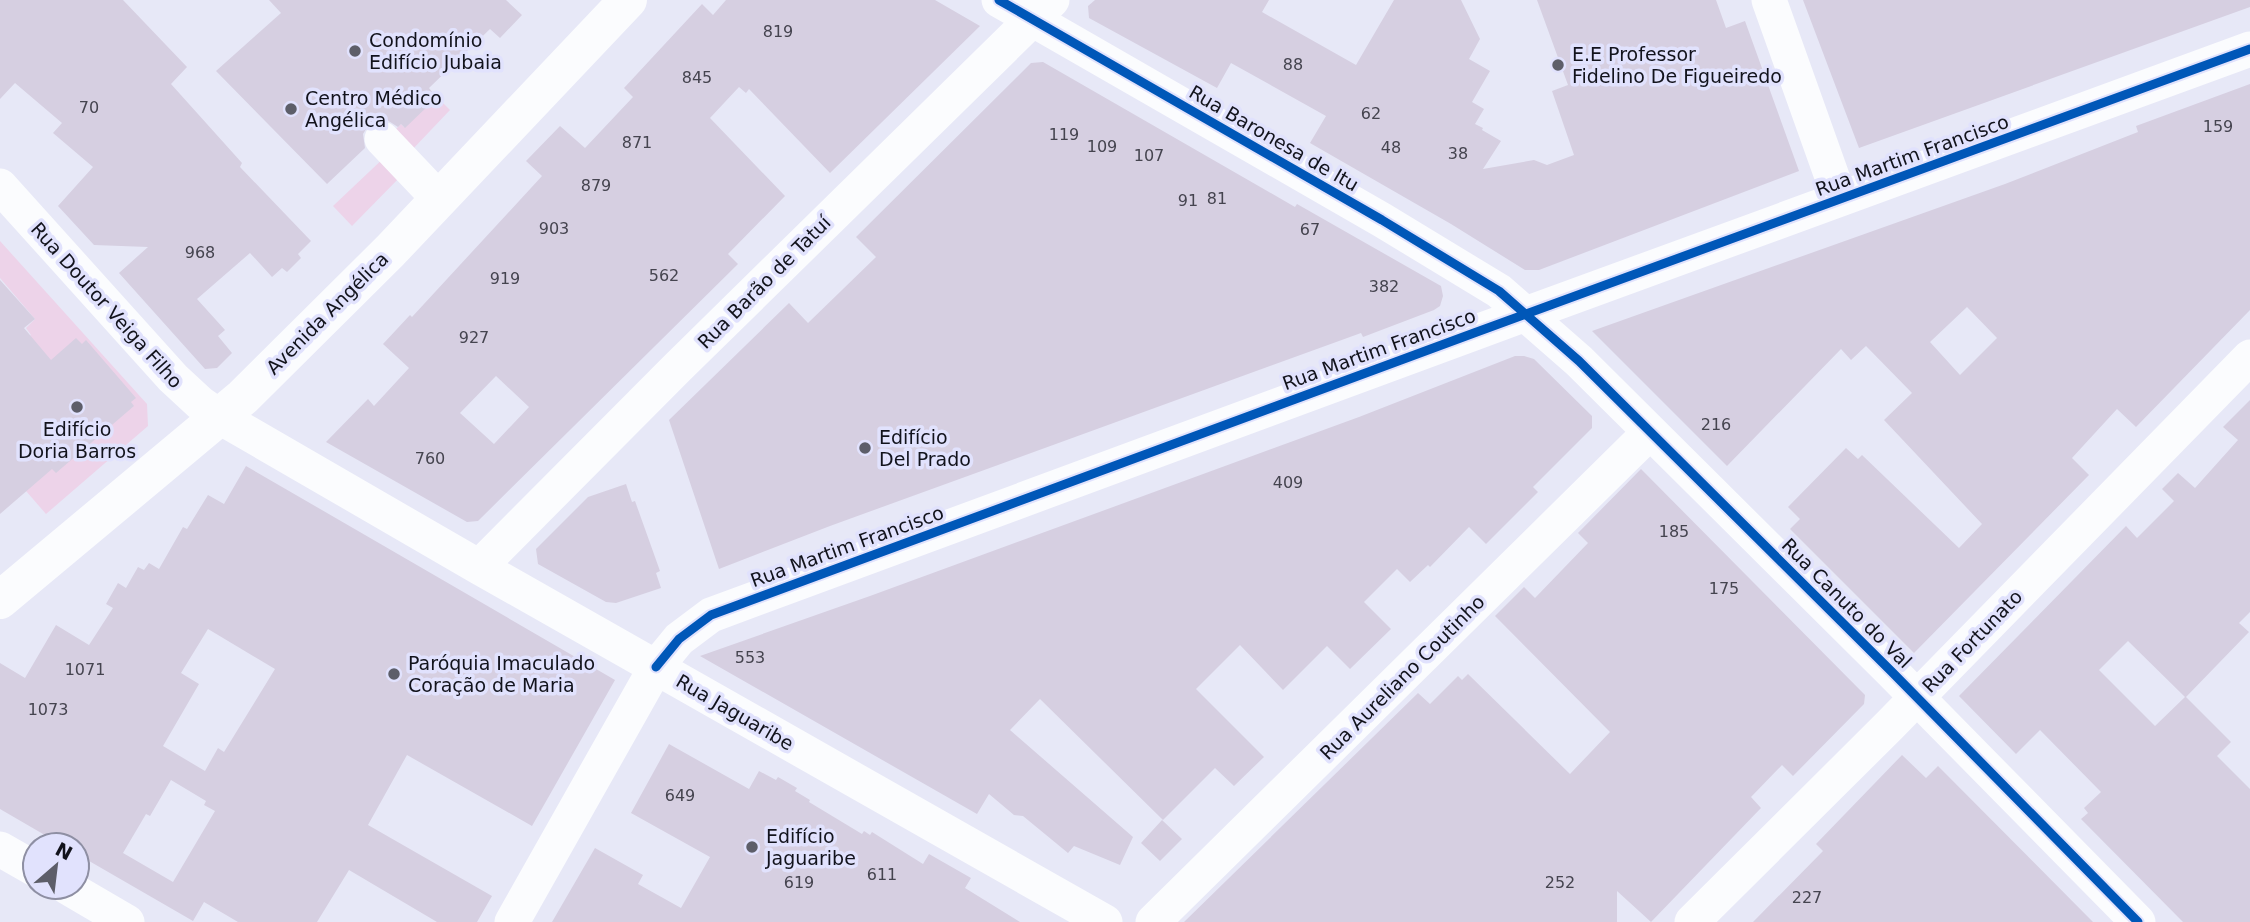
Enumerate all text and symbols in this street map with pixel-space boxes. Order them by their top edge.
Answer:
house number: 819 [763,22,793,41]
place label: Condomínio Edifício Jubaia [369,29,502,73]
marker: Condomínio Edifício Jubaia [347,43,363,59]
place label: E.E Professor Fidelino De Figueiredo [1572,43,1782,87]
house number: 88 [1283,55,1303,74]
marker: E.E Professor Fidelino De Figueiredo [1550,57,1566,73]
house number: 845 [682,68,712,87]
street label: Rua Baronesa de Itu [1185,80,1363,196]
place label: Centro Médico Angélica [305,87,442,131]
house number: 70 [79,98,99,117]
marker: Centro Médico Angélica [283,101,299,117]
house number: 62 [1361,104,1381,123]
street label: Rua Martim Francisco [1812,110,2012,200]
house number: 159 [2203,117,2233,136]
house number: 119 [1049,125,1079,144]
house number: 871 [622,133,652,152]
house number: 109 [1087,137,1117,156]
house number: 48 [1381,138,1401,157]
house number: 38 [1448,144,1468,163]
house number: 107 [1134,146,1164,165]
house number: 879 [581,176,611,195]
house number: 81 [1207,189,1227,208]
house number: 91 [1178,191,1198,210]
street label: Rua Barão de Tatuí [693,211,835,353]
street label: Rua Doutor Veiga Filho [27,218,187,392]
house number: 903 [539,219,569,238]
house number: 67 [1300,220,1320,239]
house number: 968 [185,243,215,262]
street label: Avenida Angélica [261,247,393,379]
house number: 562 [649,266,679,285]
house number: 919 [490,269,520,288]
house number: 382 [1369,277,1399,296]
street label: Rua Martim Francisco [1279,304,1479,394]
house number: 927 [459,328,489,347]
marker: Edifício Doria Barros [69,399,85,415]
house number: 216 [1701,415,1731,434]
place label: Edifício Doria Barros [18,418,136,462]
place label: Edifício Del Prado [879,426,971,470]
marker: Edifício Del Prado [857,440,873,456]
house number: 760 [415,449,445,468]
house number: 409 [1273,473,1303,492]
street label: Rua Martim Francisco [747,501,947,591]
house number: 185 [1659,522,1689,541]
street label: Rua Canuto do Val [1778,534,1916,672]
house number: 175 [1709,579,1739,598]
street label: Rua Fortunato [1918,585,2026,697]
street label: Rua Aureliano Coutinho [1315,590,1489,764]
house number: 553 [735,648,765,667]
place label: Paróquia Imaculado Coração de Maria [408,652,595,696]
house number: 1071 [65,660,105,679]
marker: Paróquia Imaculado Coração de Maria [386,666,402,682]
street label: Rua Jaguaribe [672,669,798,755]
house number: 1073 [28,700,68,719]
house number: 649 [665,786,695,805]
place label: Edifício Jaguaribe [765,825,856,869]
north arrow [21,831,91,901]
text: N [52,838,76,864]
marker: Edifício Jaguaribe [744,839,760,855]
house number: 611 [867,865,897,884]
house number: 619 [784,873,814,892]
house number: 252 [1545,873,1575,892]
house number: 227 [1792,888,1822,907]

